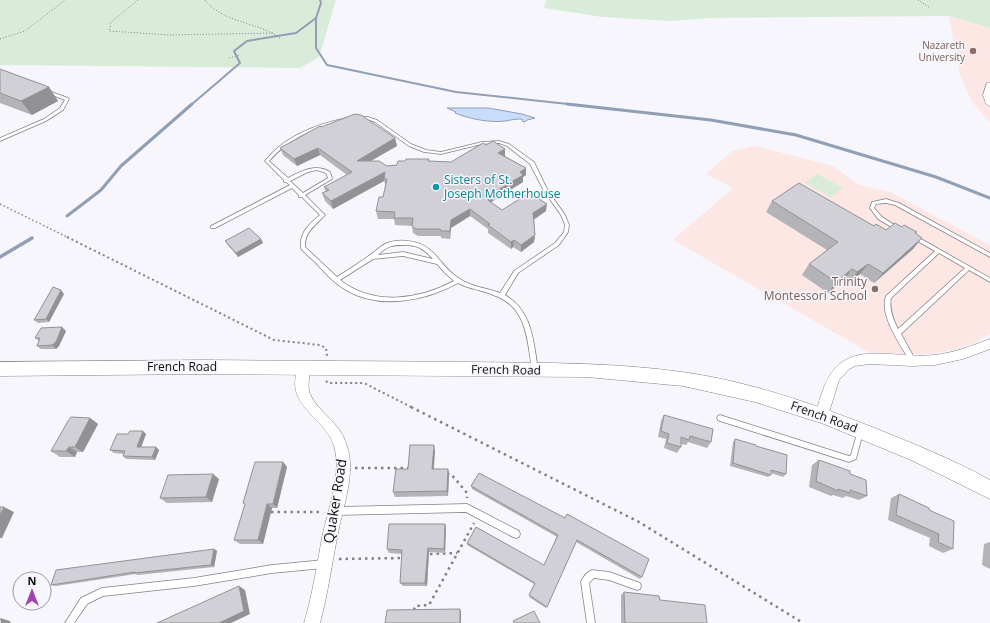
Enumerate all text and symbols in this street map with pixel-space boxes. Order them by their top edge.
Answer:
place label: Nazareth University [918,38,966,64]
marker: Nazareth University [968,46,978,56]
place label: Sisters of St. Joseph Motherhouse [443,171,561,202]
marker: Sisters of St. Joseph Motherhouse [431,182,441,192]
place label: Trinity Montessori School [764,273,868,304]
marker: Trinity Montessori School [870,284,880,294]
street label: French Road [147,358,217,375]
street label: French Road [471,360,541,379]
street label: French Road [788,397,860,436]
street label: Quaker Road [318,457,351,545]
north arrow [12,571,52,611]
text: N [28,573,36,588]

